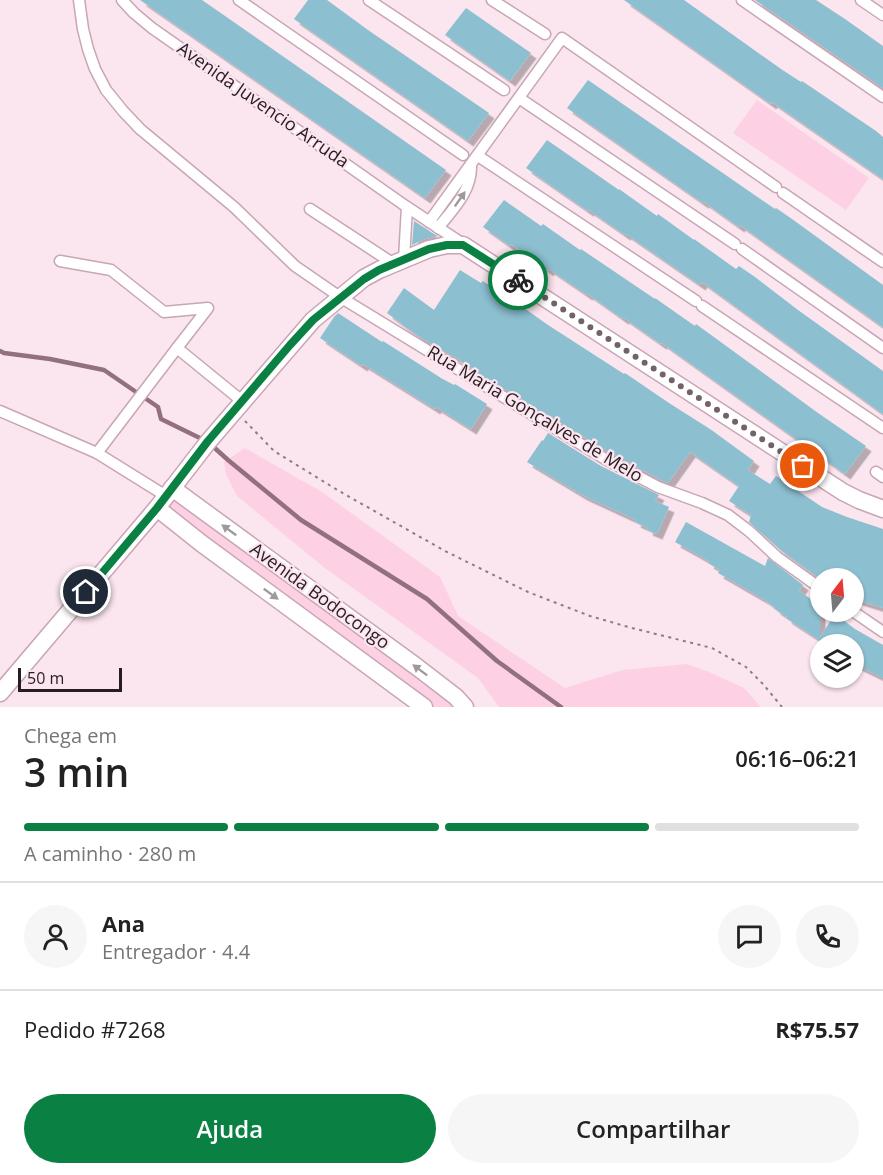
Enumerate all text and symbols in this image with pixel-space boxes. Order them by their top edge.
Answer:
street label: Avenida Juvencio Arruda [173,36,354,173]
one-way arrow [454,192,466,208]
courier [488,250,548,310]
icon: bike [502,264,535,297]
street label: Rua Maria Gonçalves de Melo [423,339,648,487]
pin [777,440,828,491]
icon: bag [786,449,819,482]
one-way arrow [221,524,237,536]
street label: Avenida Bodocongo [246,536,395,654]
pin [60,566,111,617]
north arrow [810,568,864,622]
map controls [810,568,864,688]
icon: home [69,575,102,608]
one-way arrow [262,588,278,600]
button: layers [810,634,864,688]
one-way arrow [413,664,428,676]
scale bar [18,665,122,692]
text: 50 m [27,667,64,689]
text: Chega em [24,722,117,749]
text: 06:16–06:21 [735,743,859,773]
text: 3 min [24,745,129,798]
text: A caminho · 280 m [24,840,196,867]
button: person [24,905,87,968]
button: chat [718,905,781,968]
button: phone [796,905,859,968]
text: Ana [102,908,145,938]
text: Entregador · 4.4 [102,938,250,965]
text: Pedido #7268 [24,1014,166,1044]
text: R$75.57 [775,1014,859,1044]
button: Ajuda [24,1094,436,1163]
button: Compartilhar [448,1094,859,1163]

